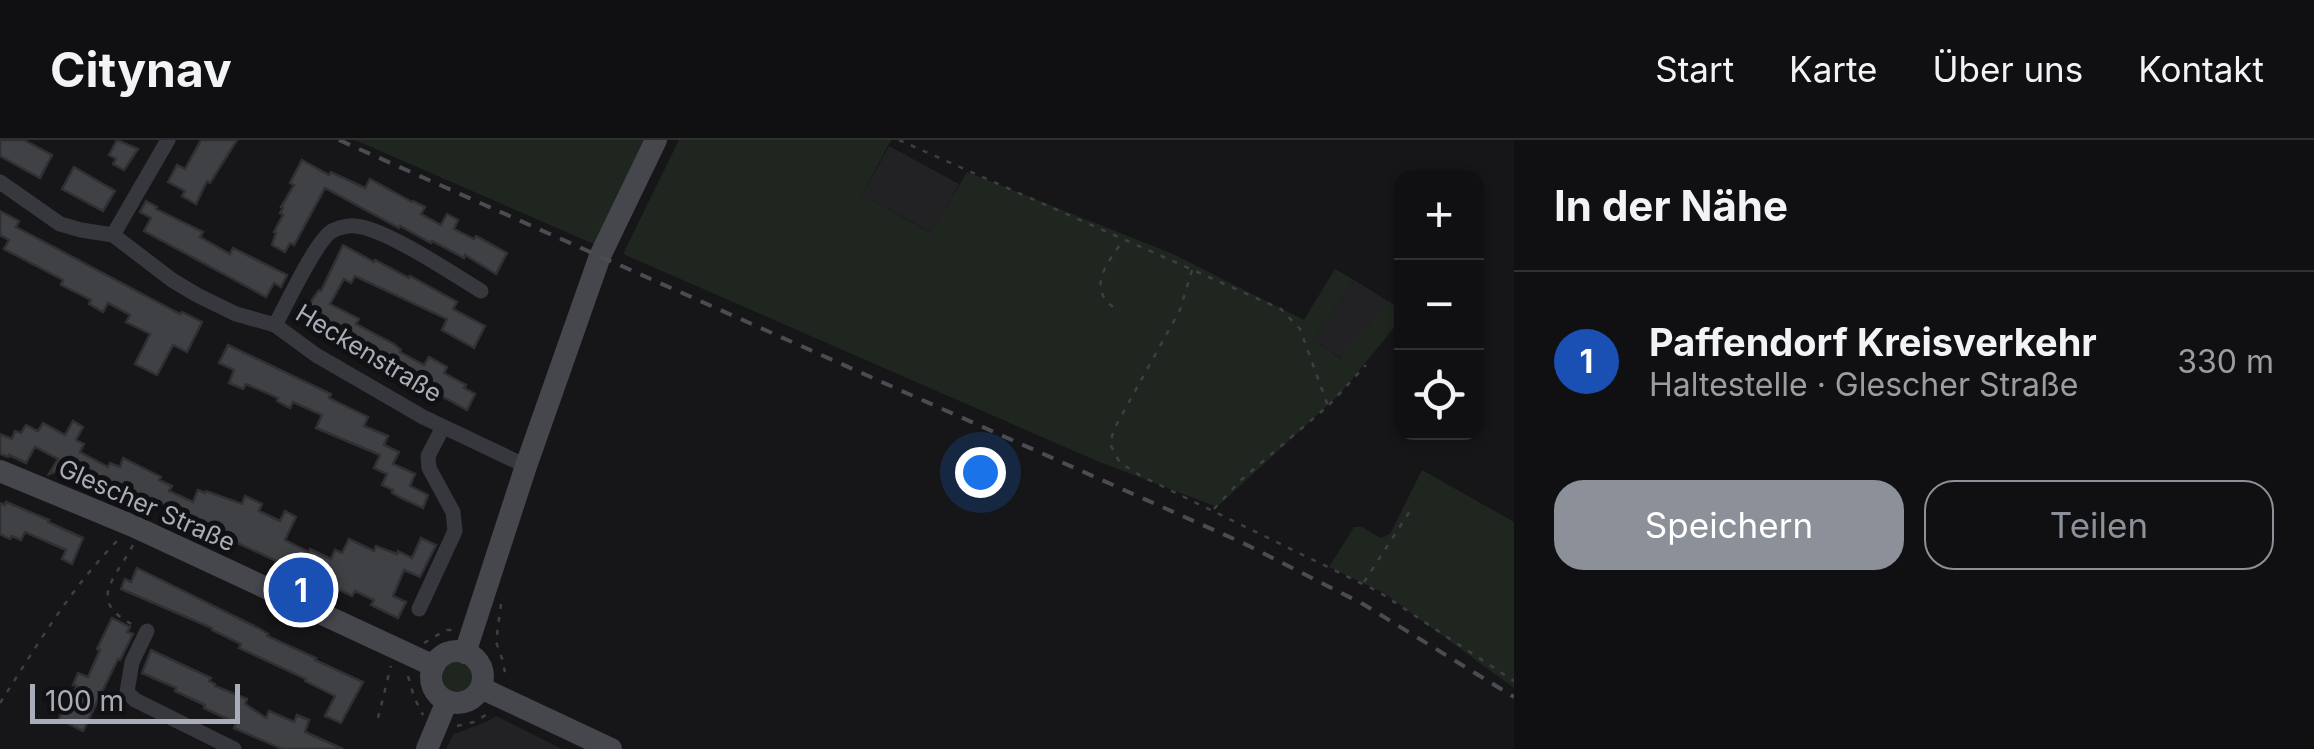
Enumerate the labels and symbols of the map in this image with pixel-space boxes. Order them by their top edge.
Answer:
street label: Heckenstraße [291,298,447,408]
your location [955,447,1006,498]
street label: Glescher Straße [54,453,240,557]
pin: 1 [268,552,334,628]
scale bar [30,679,240,724]

